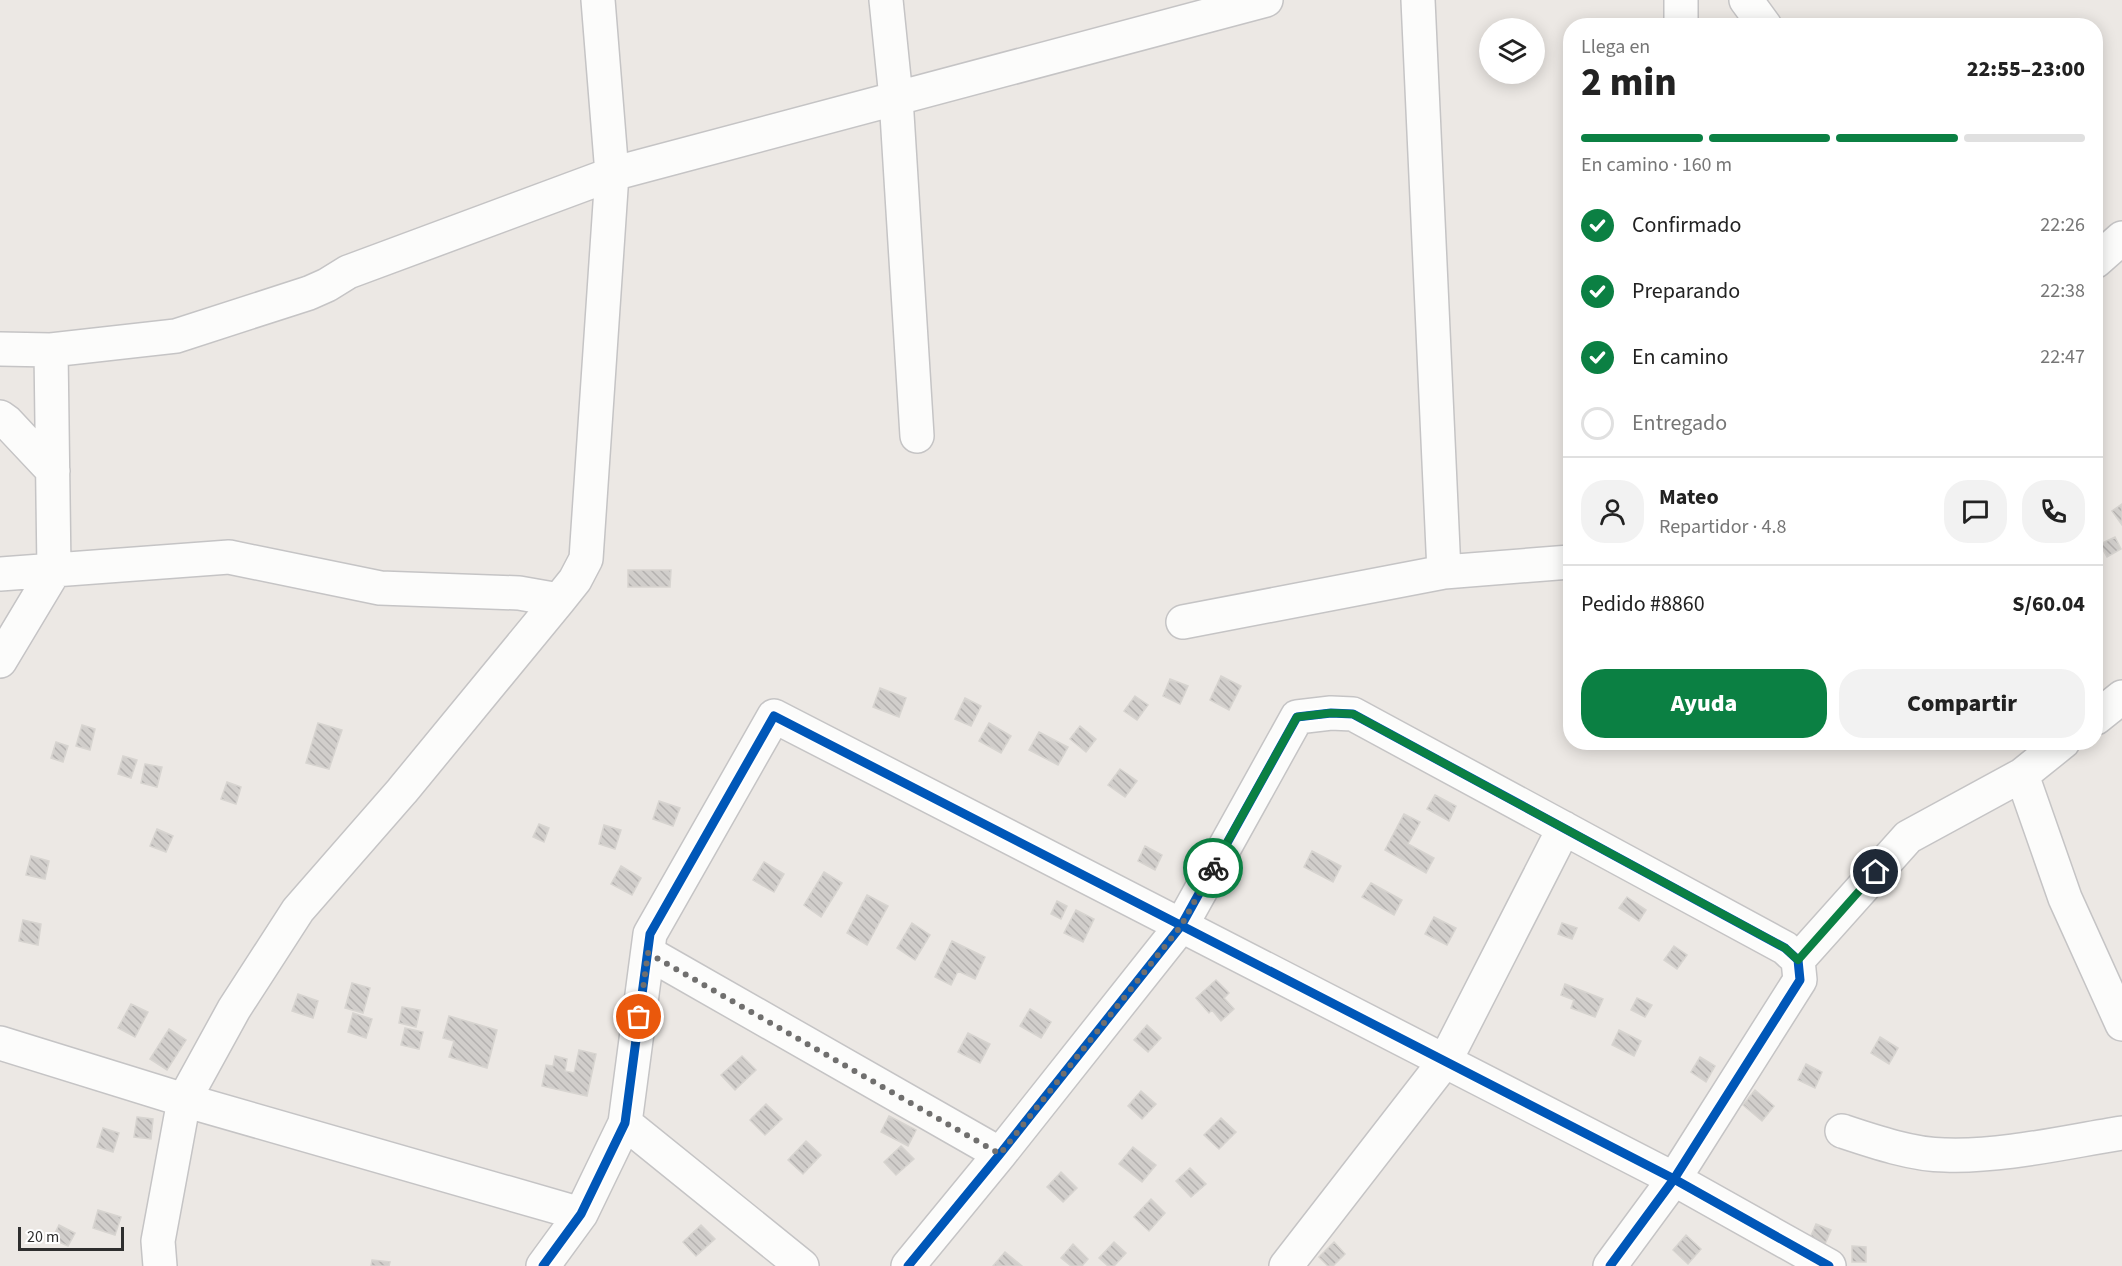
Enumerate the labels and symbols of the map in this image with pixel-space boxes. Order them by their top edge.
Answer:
courier [1183,838,1243,898]
pin [1850,846,1901,897]
pin [613,991,664,1042]
scale bar [18,1224,124,1252]

